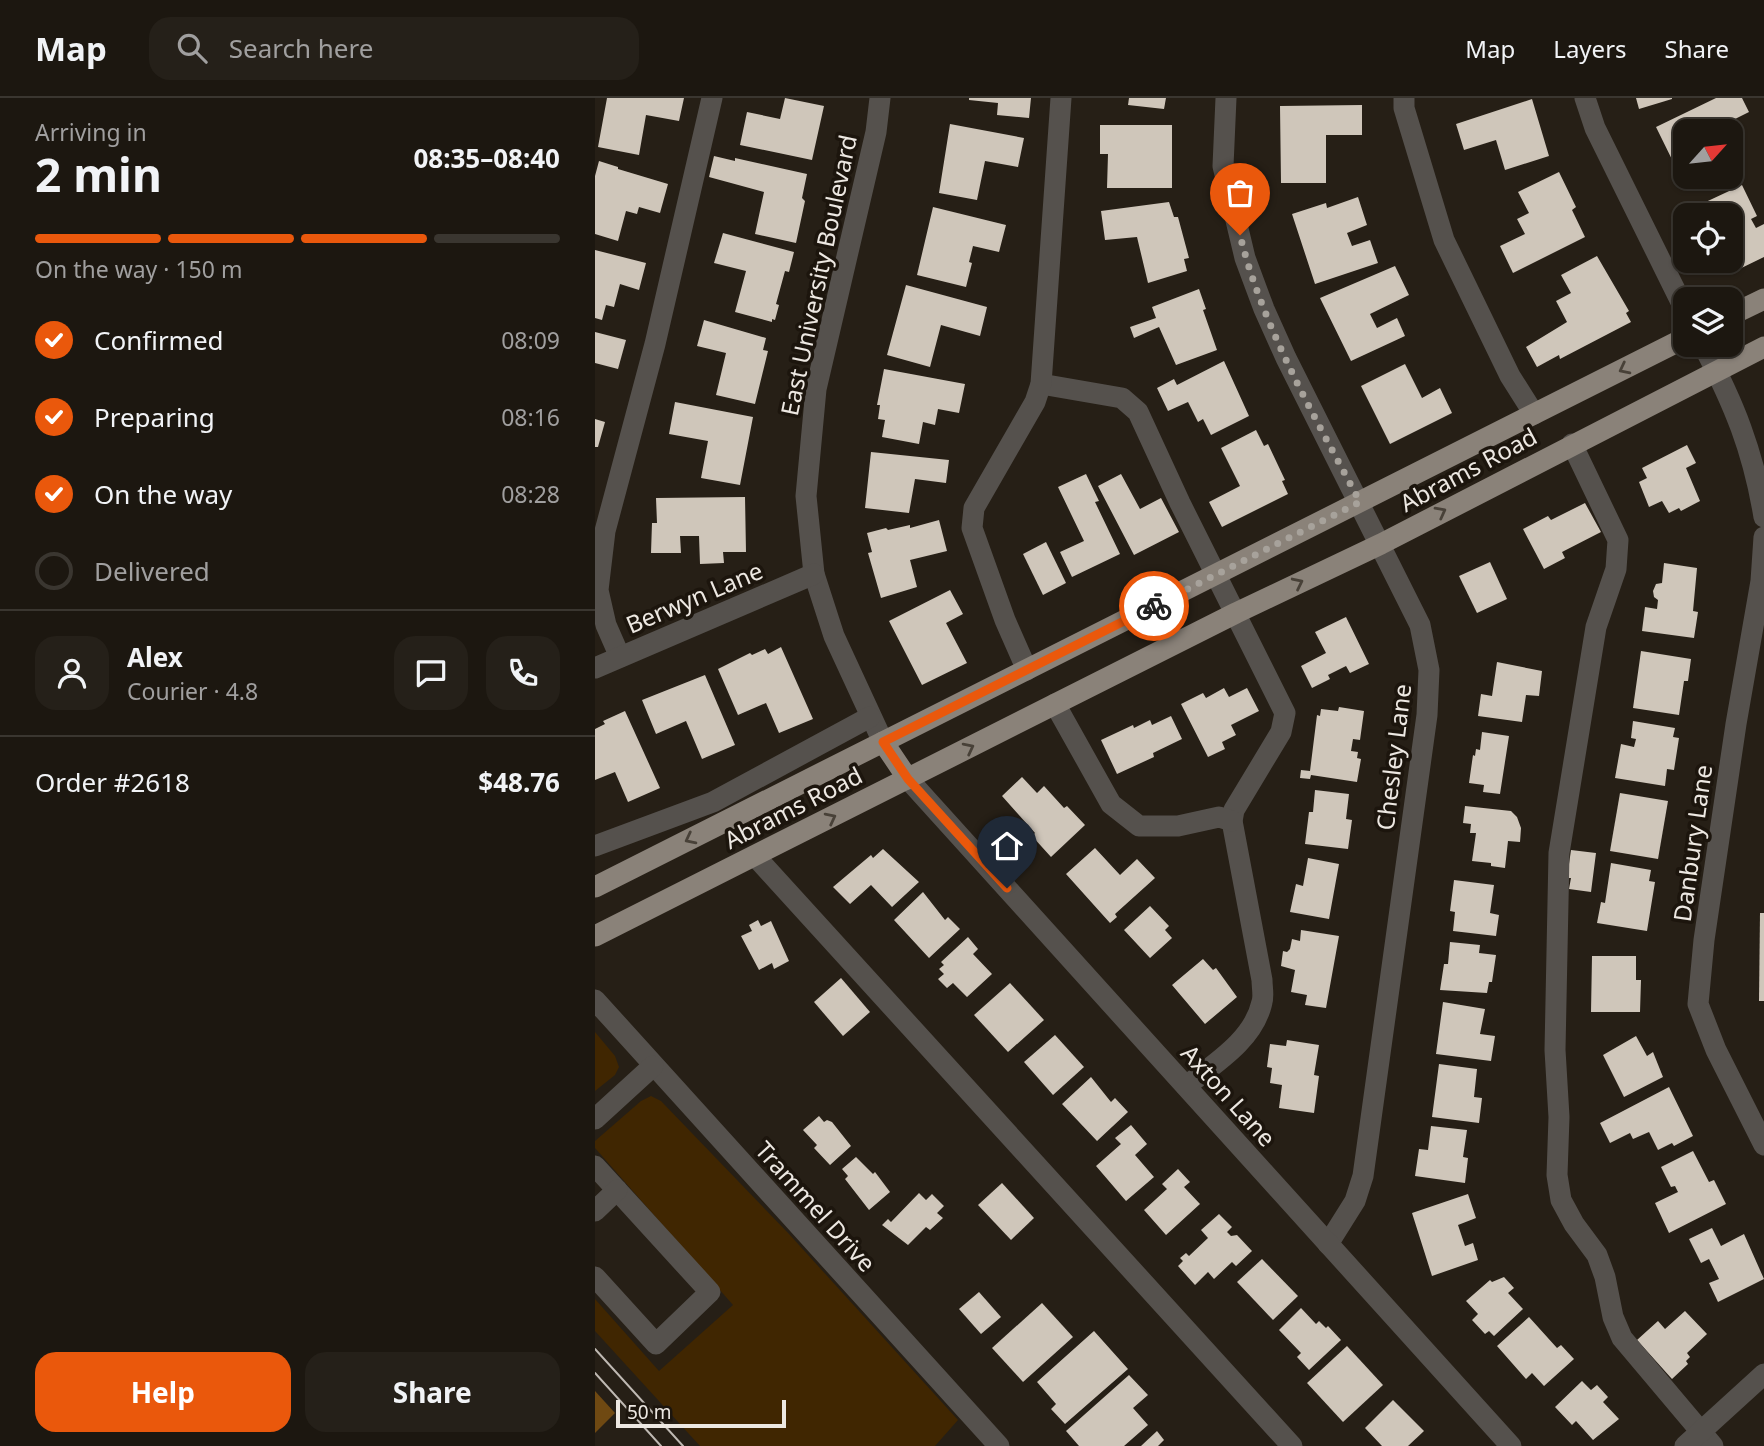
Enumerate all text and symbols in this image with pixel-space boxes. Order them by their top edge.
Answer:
search box [149,17,639,80]
text: Map [35,26,107,71]
icon: search [173,29,211,67]
text: Search here [229,30,373,66]
text: Map [1465,32,1515,65]
text: Layers [1553,32,1627,65]
text: Share [1665,32,1729,65]
text: Arriving in [35,116,147,148]
north arrow [1673,119,1743,189]
map controls [1673,119,1743,357]
street label: East University Boulevard [772,132,864,418]
text: 08:35–08:40 [413,140,560,176]
text: 2 min [35,143,162,205]
pin [1210,163,1270,235]
icon: bag [1221,174,1259,212]
button: locate [1673,203,1743,273]
text: On the way · 150 m [35,253,242,285]
button: layers [1673,287,1743,357]
icon: check [35,321,73,359]
text: Confirmed [94,322,224,358]
text: 08:09 [501,324,560,356]
one-way arrow [1619,360,1631,374]
icon: check [35,398,73,436]
text: Preparing [94,399,215,435]
text: 08:16 [501,401,560,433]
street label: Abrams Road [1394,419,1542,519]
icon: check [35,475,73,513]
text: On the way [94,476,232,512]
text: 08:28 [501,478,560,510]
one-way arrow [1434,507,1446,520]
text: Delivered [94,553,210,589]
street label: Berwyn Lane [621,553,767,641]
courier [1119,571,1189,641]
one-way arrow [1291,578,1303,592]
icon: bike [1135,587,1173,625]
button: person [35,636,109,710]
button: chat [394,636,468,710]
button: phone [486,636,560,710]
text: Alex [127,639,183,675]
text: Courier · 4.8 [127,675,258,707]
street label: Chesley Lane [1368,682,1418,832]
one-way arrow [962,742,974,756]
street label: Abrams Road [718,758,868,856]
street label: Danbury Lane [1665,762,1719,924]
text: Order #2618 [35,764,190,800]
text: $48.76 [478,764,560,800]
one-way arrow [824,812,836,826]
pin [977,816,1037,888]
icon: home [988,827,1026,865]
one-way arrow [685,830,697,844]
street label: Axton Lane [1174,1037,1284,1153]
street label: Trammel Drive [748,1134,884,1278]
button: Help [35,1352,291,1432]
button: Share [305,1352,560,1432]
scale bar [616,1397,786,1429]
text: 50 m [627,1399,671,1425]

